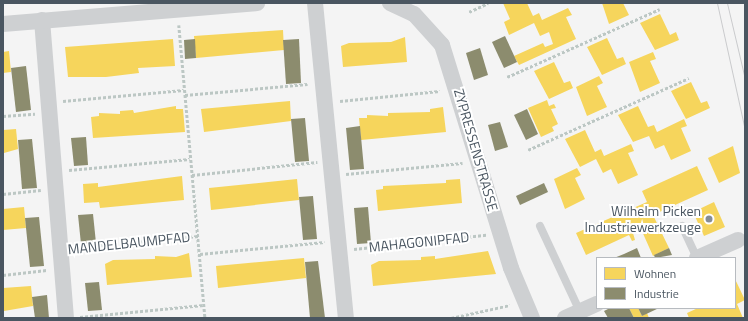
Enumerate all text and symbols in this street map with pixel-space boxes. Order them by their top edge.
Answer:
street label: ZYPRESSENSTRASSE [450,87,502,213]
place label: Wilhelm Picken Industriewerkzeuge [585,203,701,236]
marker: Wilhelm Picken Industriewerkzeuge [704,214,714,224]
street label: MANDELBAUMPFAD [67,228,191,258]
street label: MAHAGONIPFAD [368,228,470,256]
legend [596,257,736,309]
text: Wohnen [634,264,676,283]
text: Industrie [634,284,679,303]

